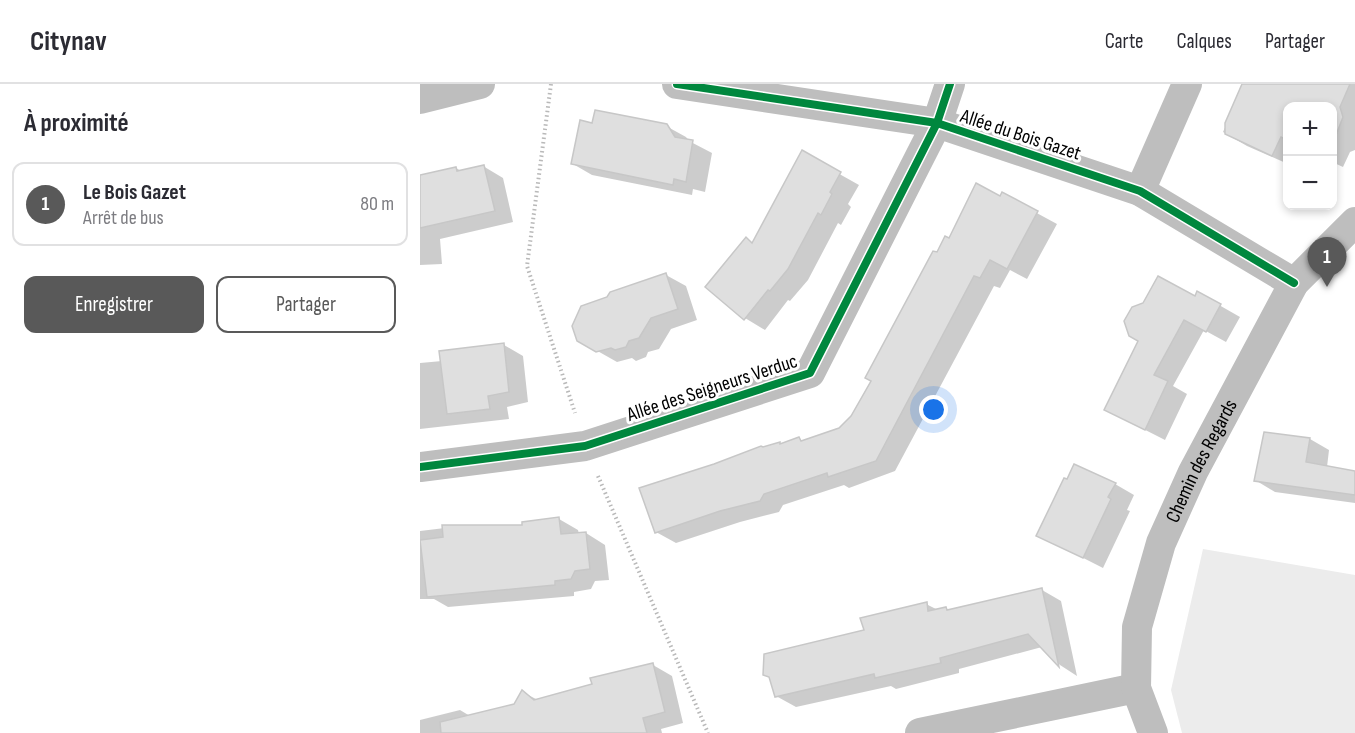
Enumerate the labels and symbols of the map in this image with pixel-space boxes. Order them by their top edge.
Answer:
street label: Allée du Bois Gazet [956,104,1084,166]
pin: 1 [1308,238,1346,287]
street label: Allée des Seigneurs Verduc [623,349,801,427]
your location [919,395,948,424]
street label: Chemin des Regards [1161,395,1243,526]

